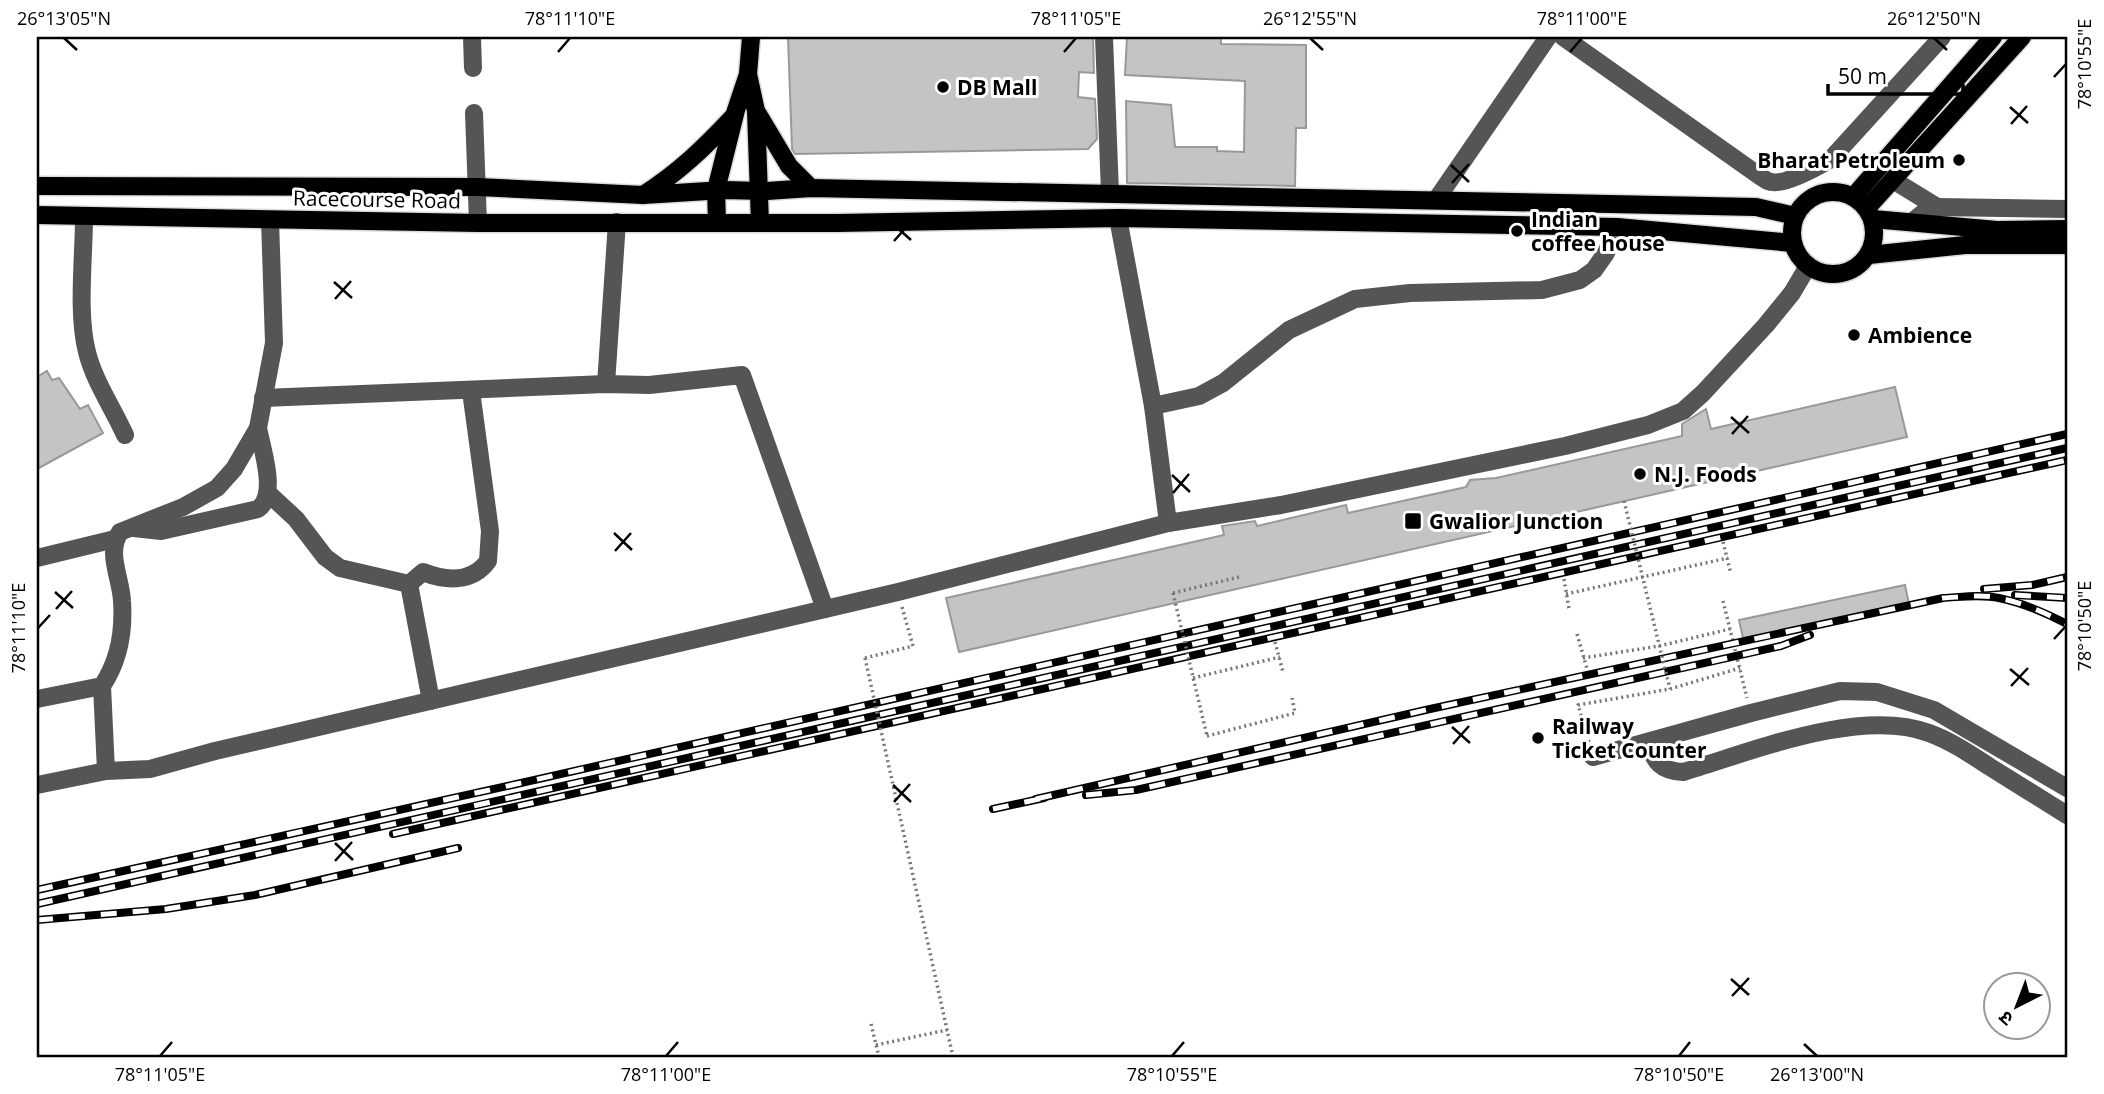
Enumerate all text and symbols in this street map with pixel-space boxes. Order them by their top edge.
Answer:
text: 26°13'05"N [17,6,111,30]
text: 78°11'10"E [525,6,615,30]
text: 78°11'05"E [1031,6,1121,30]
text: 26°12'55"N [1263,6,1357,30]
text: 78°11'00"E [1537,6,1627,30]
text: 26°12'50"N [1887,6,1981,30]
text: 78°10'55"E [2072,19,2096,109]
scale bar [1828,52,1962,96]
text: 50 m [1838,62,1887,90]
place label: DB Mall [957,73,1037,101]
marker: DB Mall [935,79,951,95]
place label: Bharat Petroleum [1757,146,1945,174]
marker: Bharat Petroleum [1951,152,1967,168]
street label: Racecourse Road [293,184,461,214]
place label: Indian coffee house [1531,205,1665,257]
marker: Indian coffee house [1509,223,1525,239]
place label: Ambience [1868,321,1972,349]
marker: Ambience [1846,327,1862,343]
place label: N.J. Foods [1654,460,1757,488]
marker: N.J. Foods [1632,466,1648,482]
place label: Gwalior Junction [1429,507,1603,535]
marker: Gwalior Junction [1403,511,1423,531]
text: 78°10'50"E [2072,581,2096,671]
text: 78°11'10"E [6,583,30,673]
place label: Railway Ticket Counter [1552,712,1707,764]
marker: Railway Ticket Counter [1530,730,1546,746]
north arrow [1982,972,2052,1042]
text: उ [1992,1005,2018,1032]
text: 78°11'05"E [115,1062,205,1086]
text: 78°11'00"E [621,1062,711,1086]
text: 78°10'55"E [1127,1062,1217,1086]
text: 78°10'50"E [1634,1062,1724,1086]
text: 26°13'00"N [1770,1062,1864,1086]

